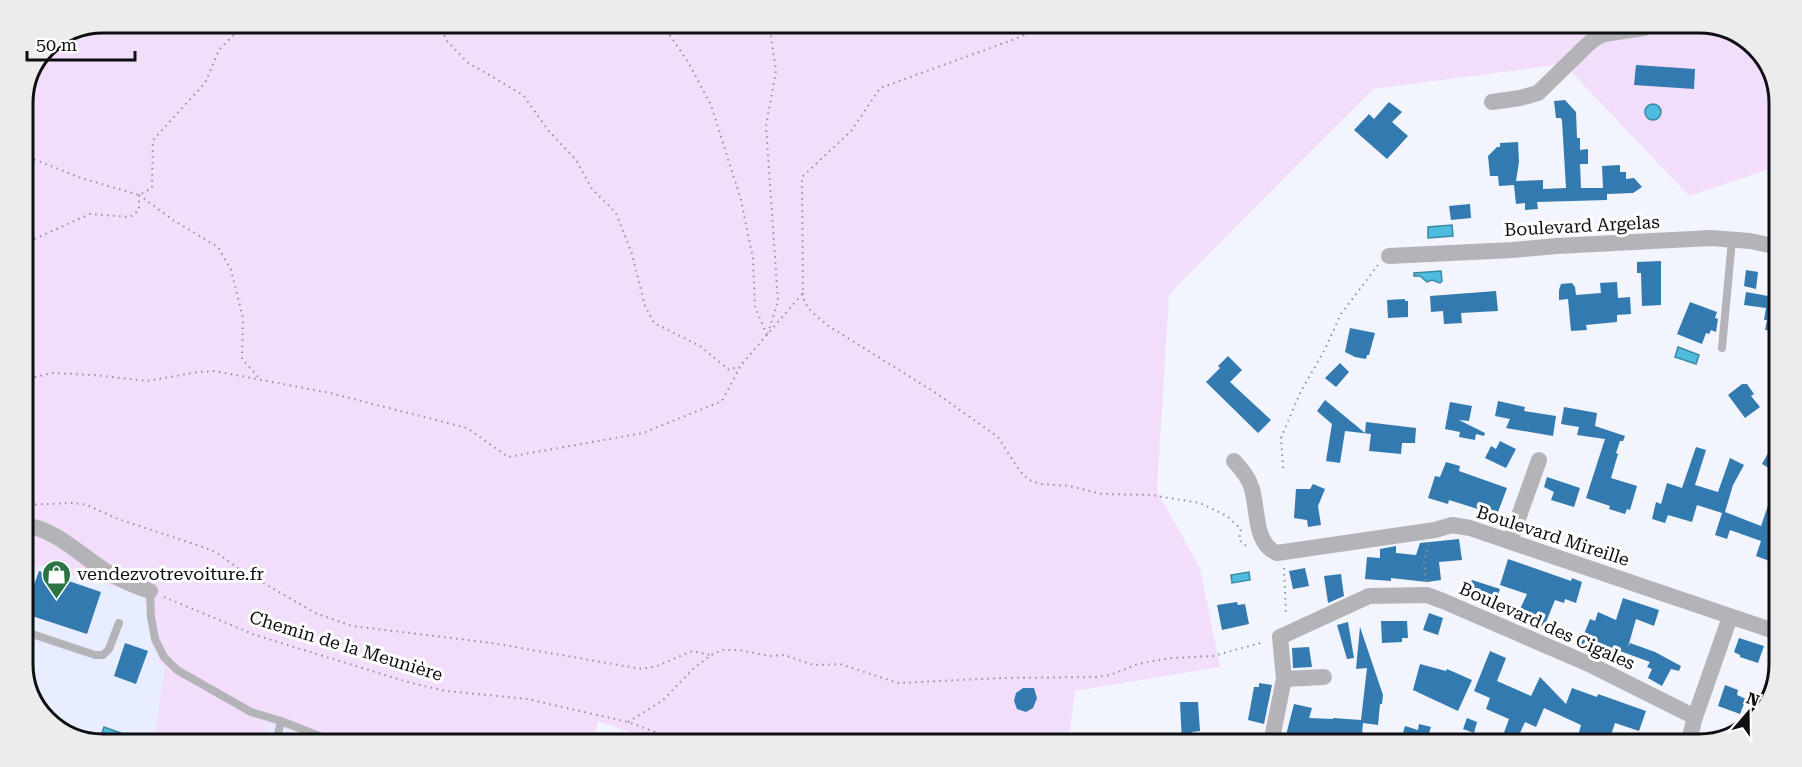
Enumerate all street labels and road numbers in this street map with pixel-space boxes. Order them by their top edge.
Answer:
street label: Boulevard Argelas [1504,211,1660,240]
street label: Boulevard Mireille [1474,501,1632,570]
street label: Boulevard des Cigales [1456,577,1638,674]
street label: Chemin de la Meunière [247,606,445,685]

